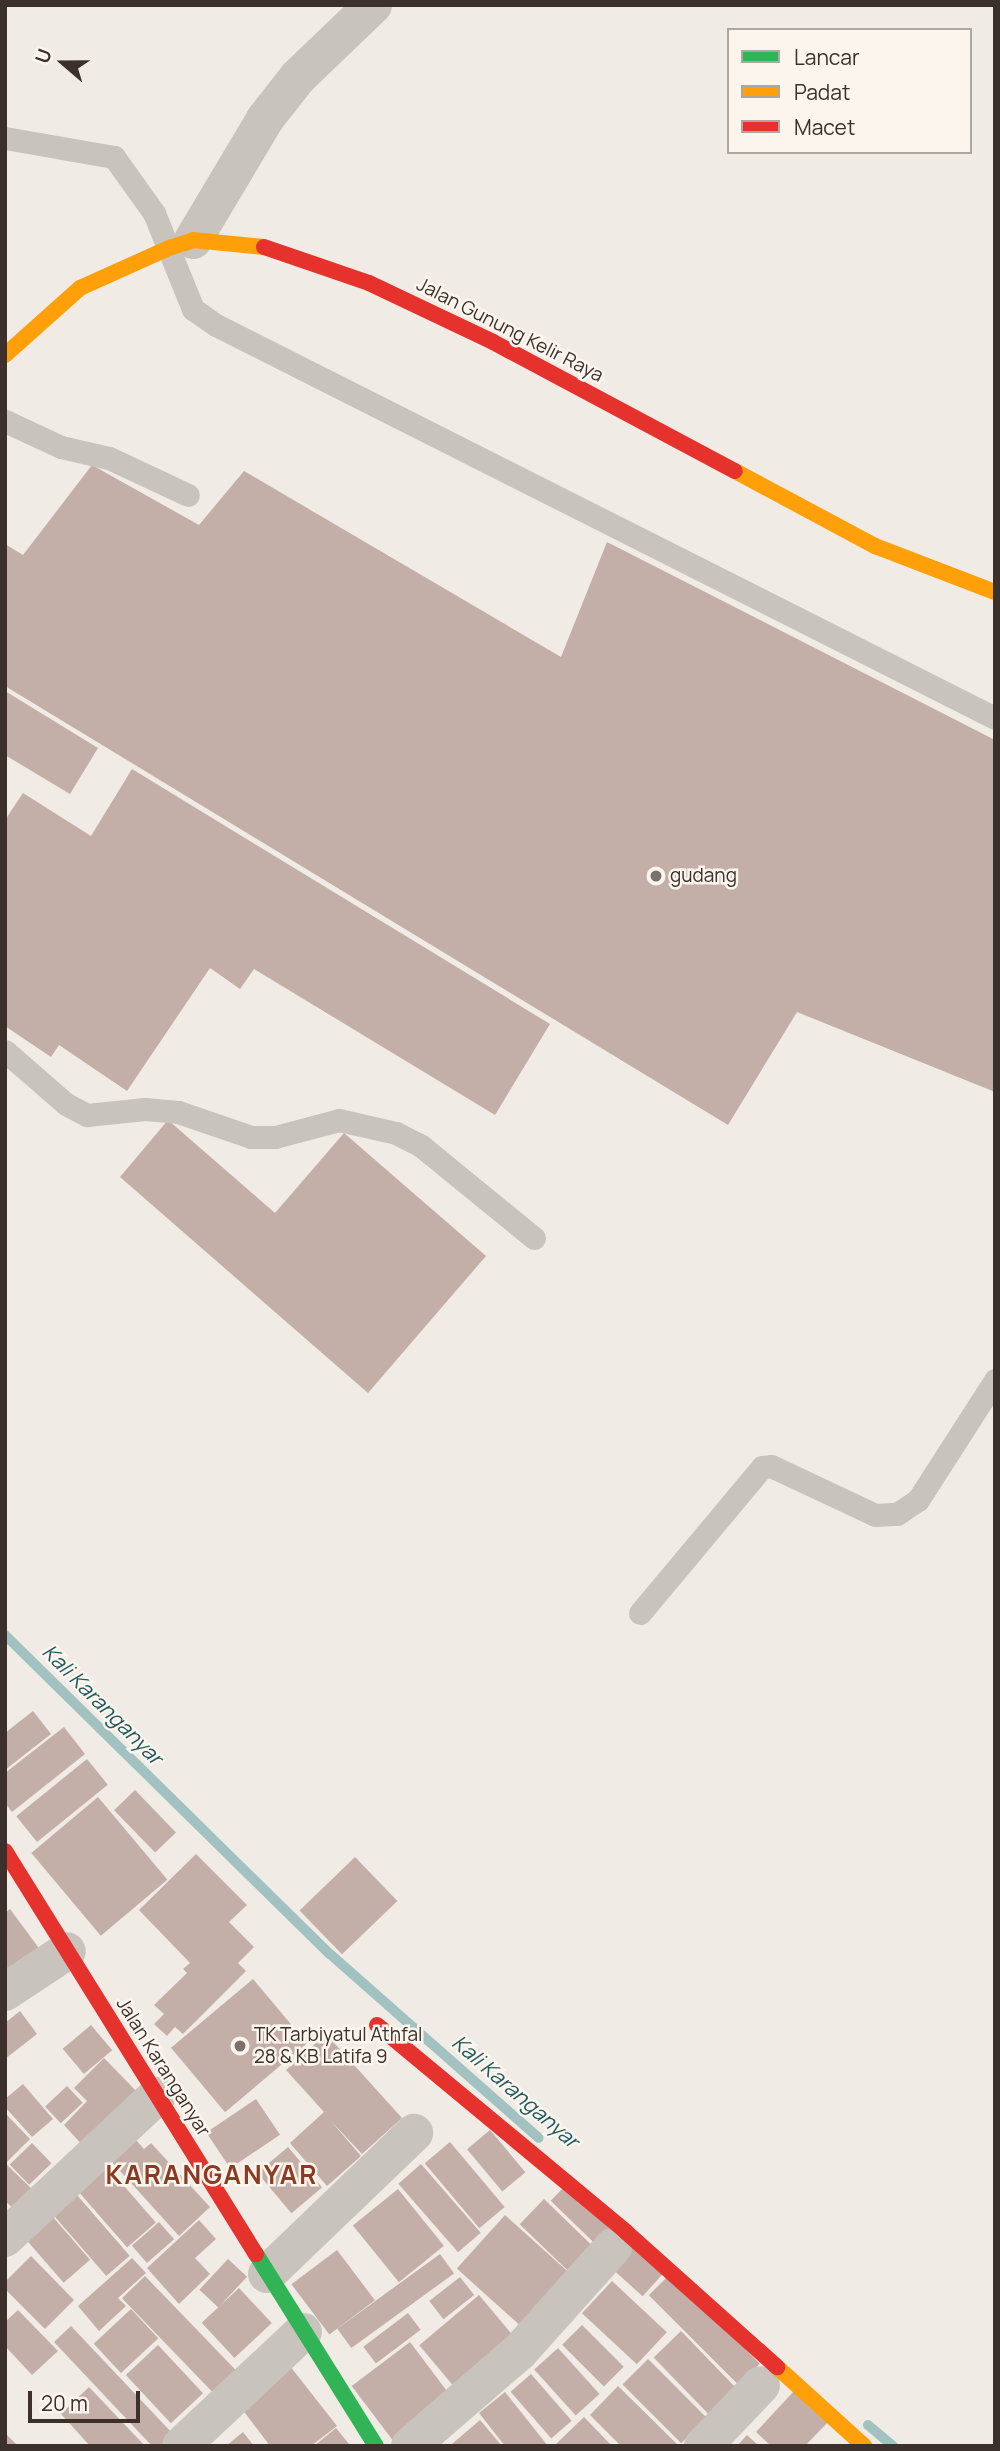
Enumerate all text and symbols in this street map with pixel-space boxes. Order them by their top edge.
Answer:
north arrow [28,28,98,98]
legend [727,28,972,154]
text: Lancar [794,43,860,71]
text: U [29,45,58,67]
text: Padat [794,78,850,106]
text: Macet [794,113,855,141]
street label: Jalan Gunung Kelir Raya [413,273,607,387]
place label: gudang [670,865,737,887]
marker: gudang [648,868,664,884]
water label: Kali Karanganyar [38,1639,168,1769]
street label: Jalan Karanganyar [111,1993,215,2141]
place label: TK Tarbiyatul Athfal 28 & KB Latifa 9 [254,2024,423,2068]
water label: Kali Karanganyar [448,2029,584,2153]
marker: TK Tarbiyatul Athfal 28 & KB Latifa 9 [232,2038,248,2054]
district label: KARANGANYAR [107,2159,317,2191]
scale bar [32,2378,144,2422]
text: 20 m [41,2389,88,2417]

